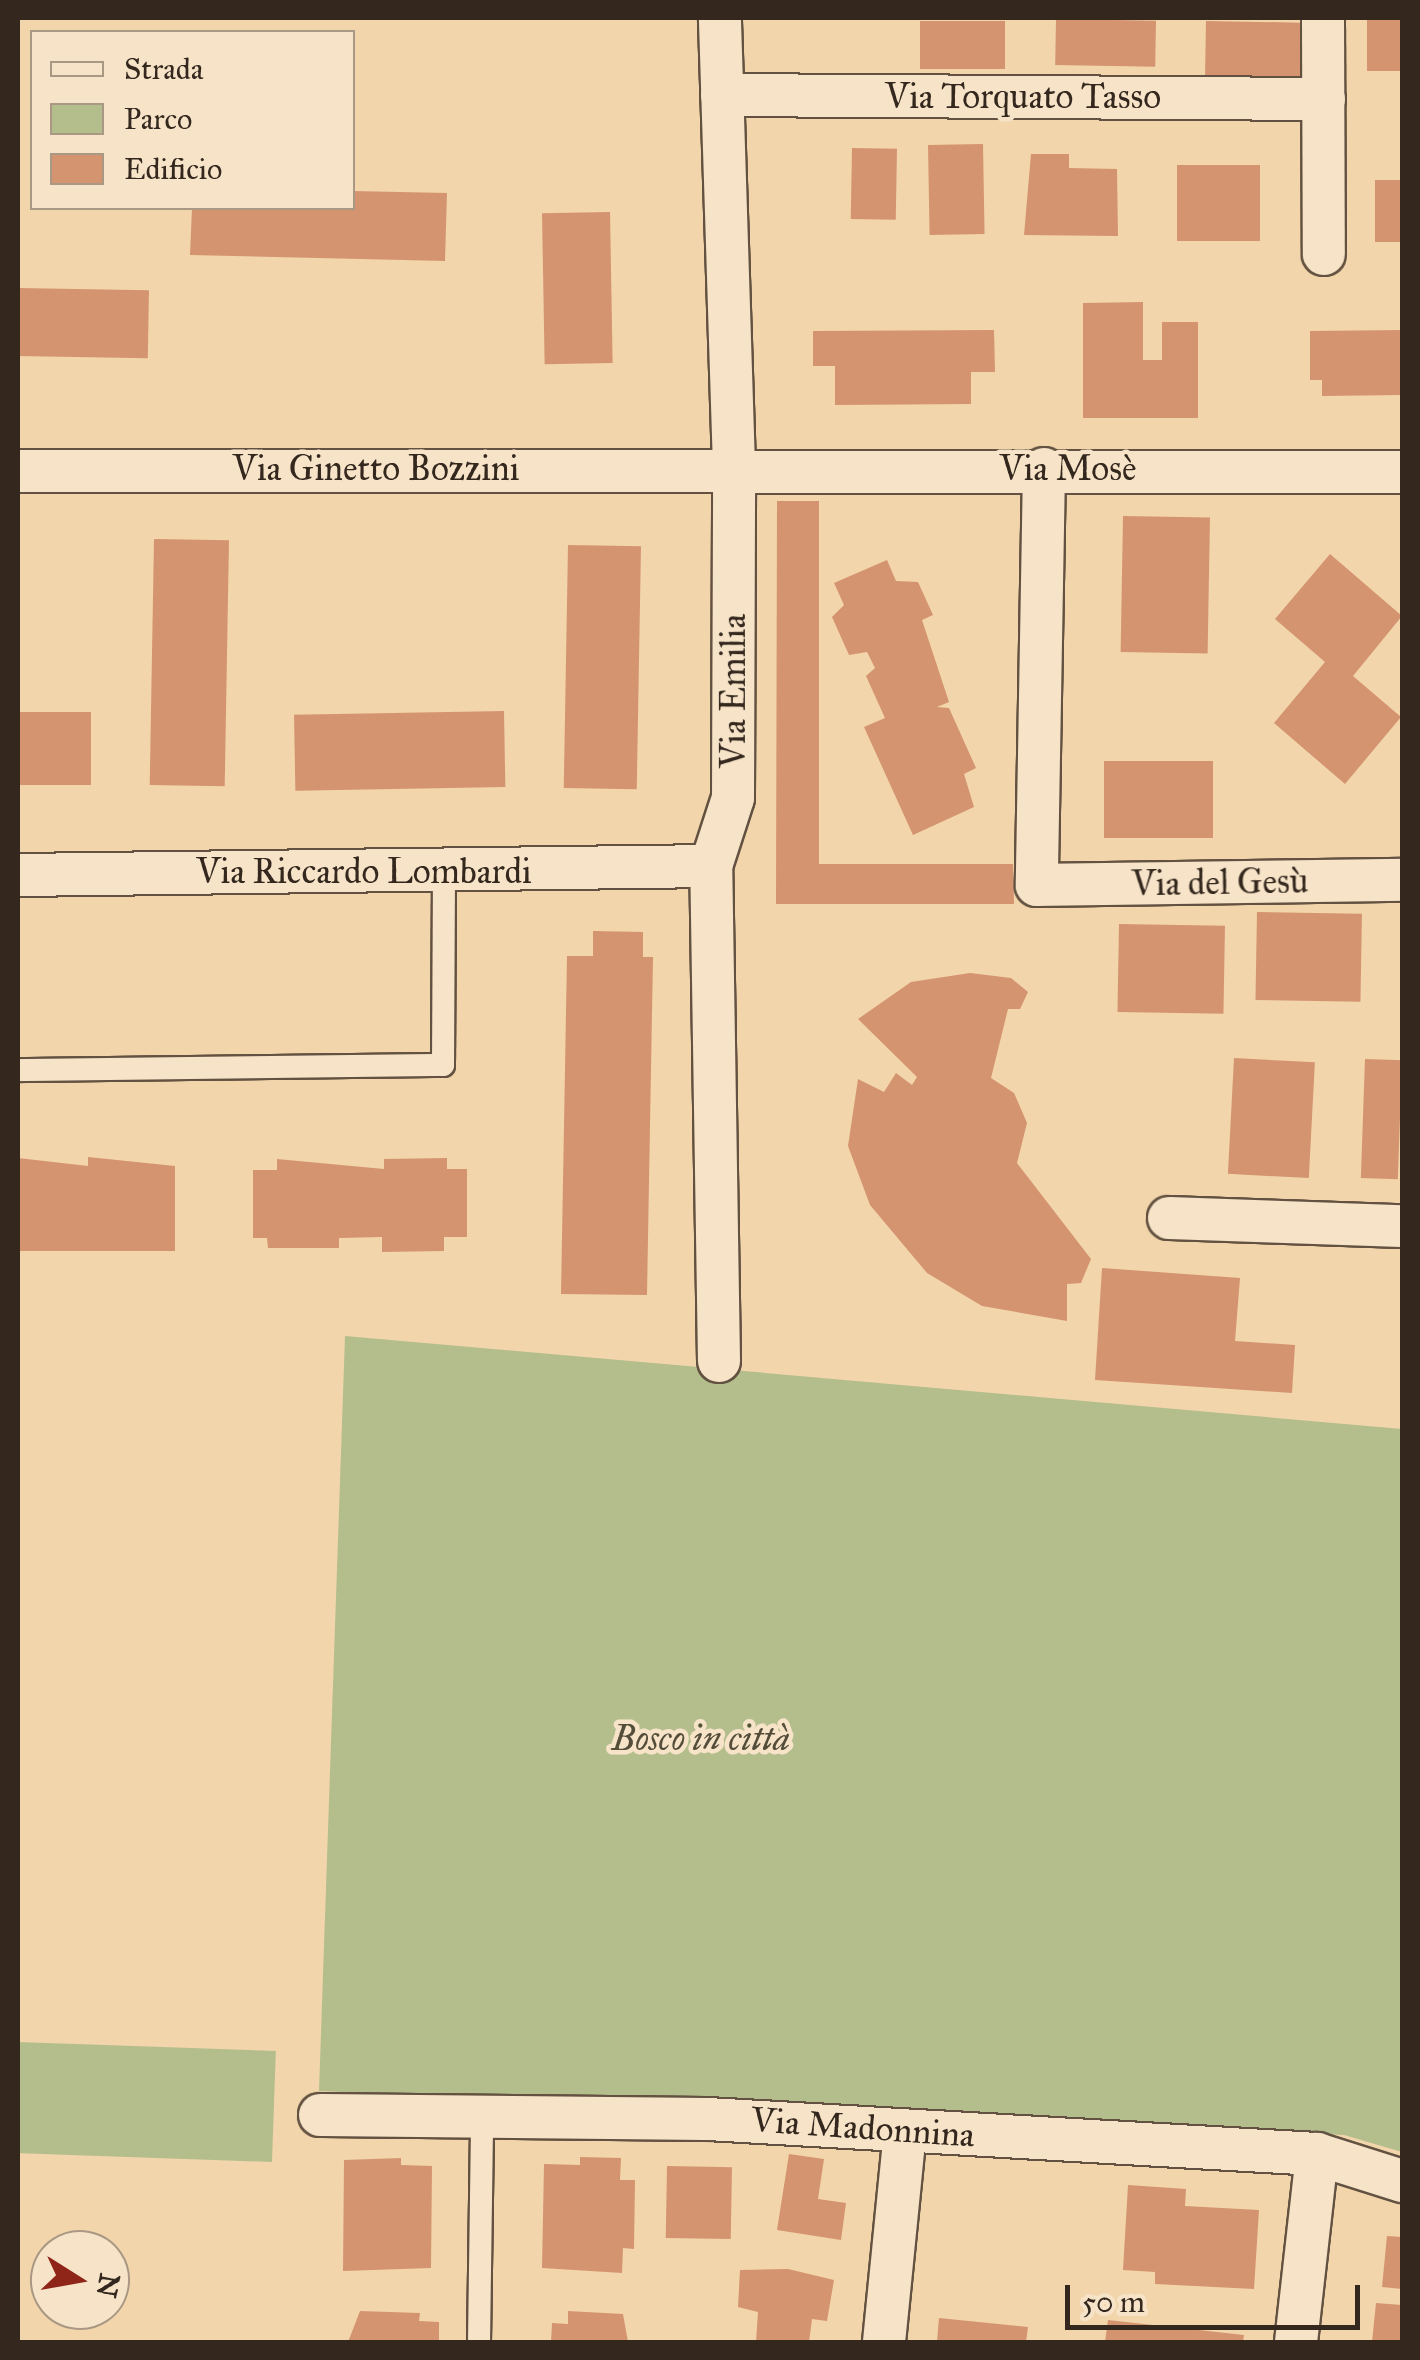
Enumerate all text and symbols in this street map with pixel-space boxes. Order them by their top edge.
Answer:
legend [30,30,355,210]
text: Strada [124,51,204,87]
street label: Via Torquato Tasso [885,76,1161,118]
text: Parco [124,101,192,137]
text: Edificio [124,151,222,187]
street label: Via Ginetto Bozzini [233,448,519,490]
street label: Via Mosè [999,448,1137,490]
street label: Via Emilia [713,614,755,768]
street label: Via Riccardo Lombardi [196,851,532,893]
street label: Via del Gesù [1131,860,1309,906]
park label: Bosco in città [612,1718,790,1760]
street label: Via Madonnina [750,2099,976,2157]
north arrow [30,2230,130,2330]
scale bar [1070,2265,1365,2327]
text: N [89,2270,127,2300]
text: 50 m [1082,2284,1145,2320]

